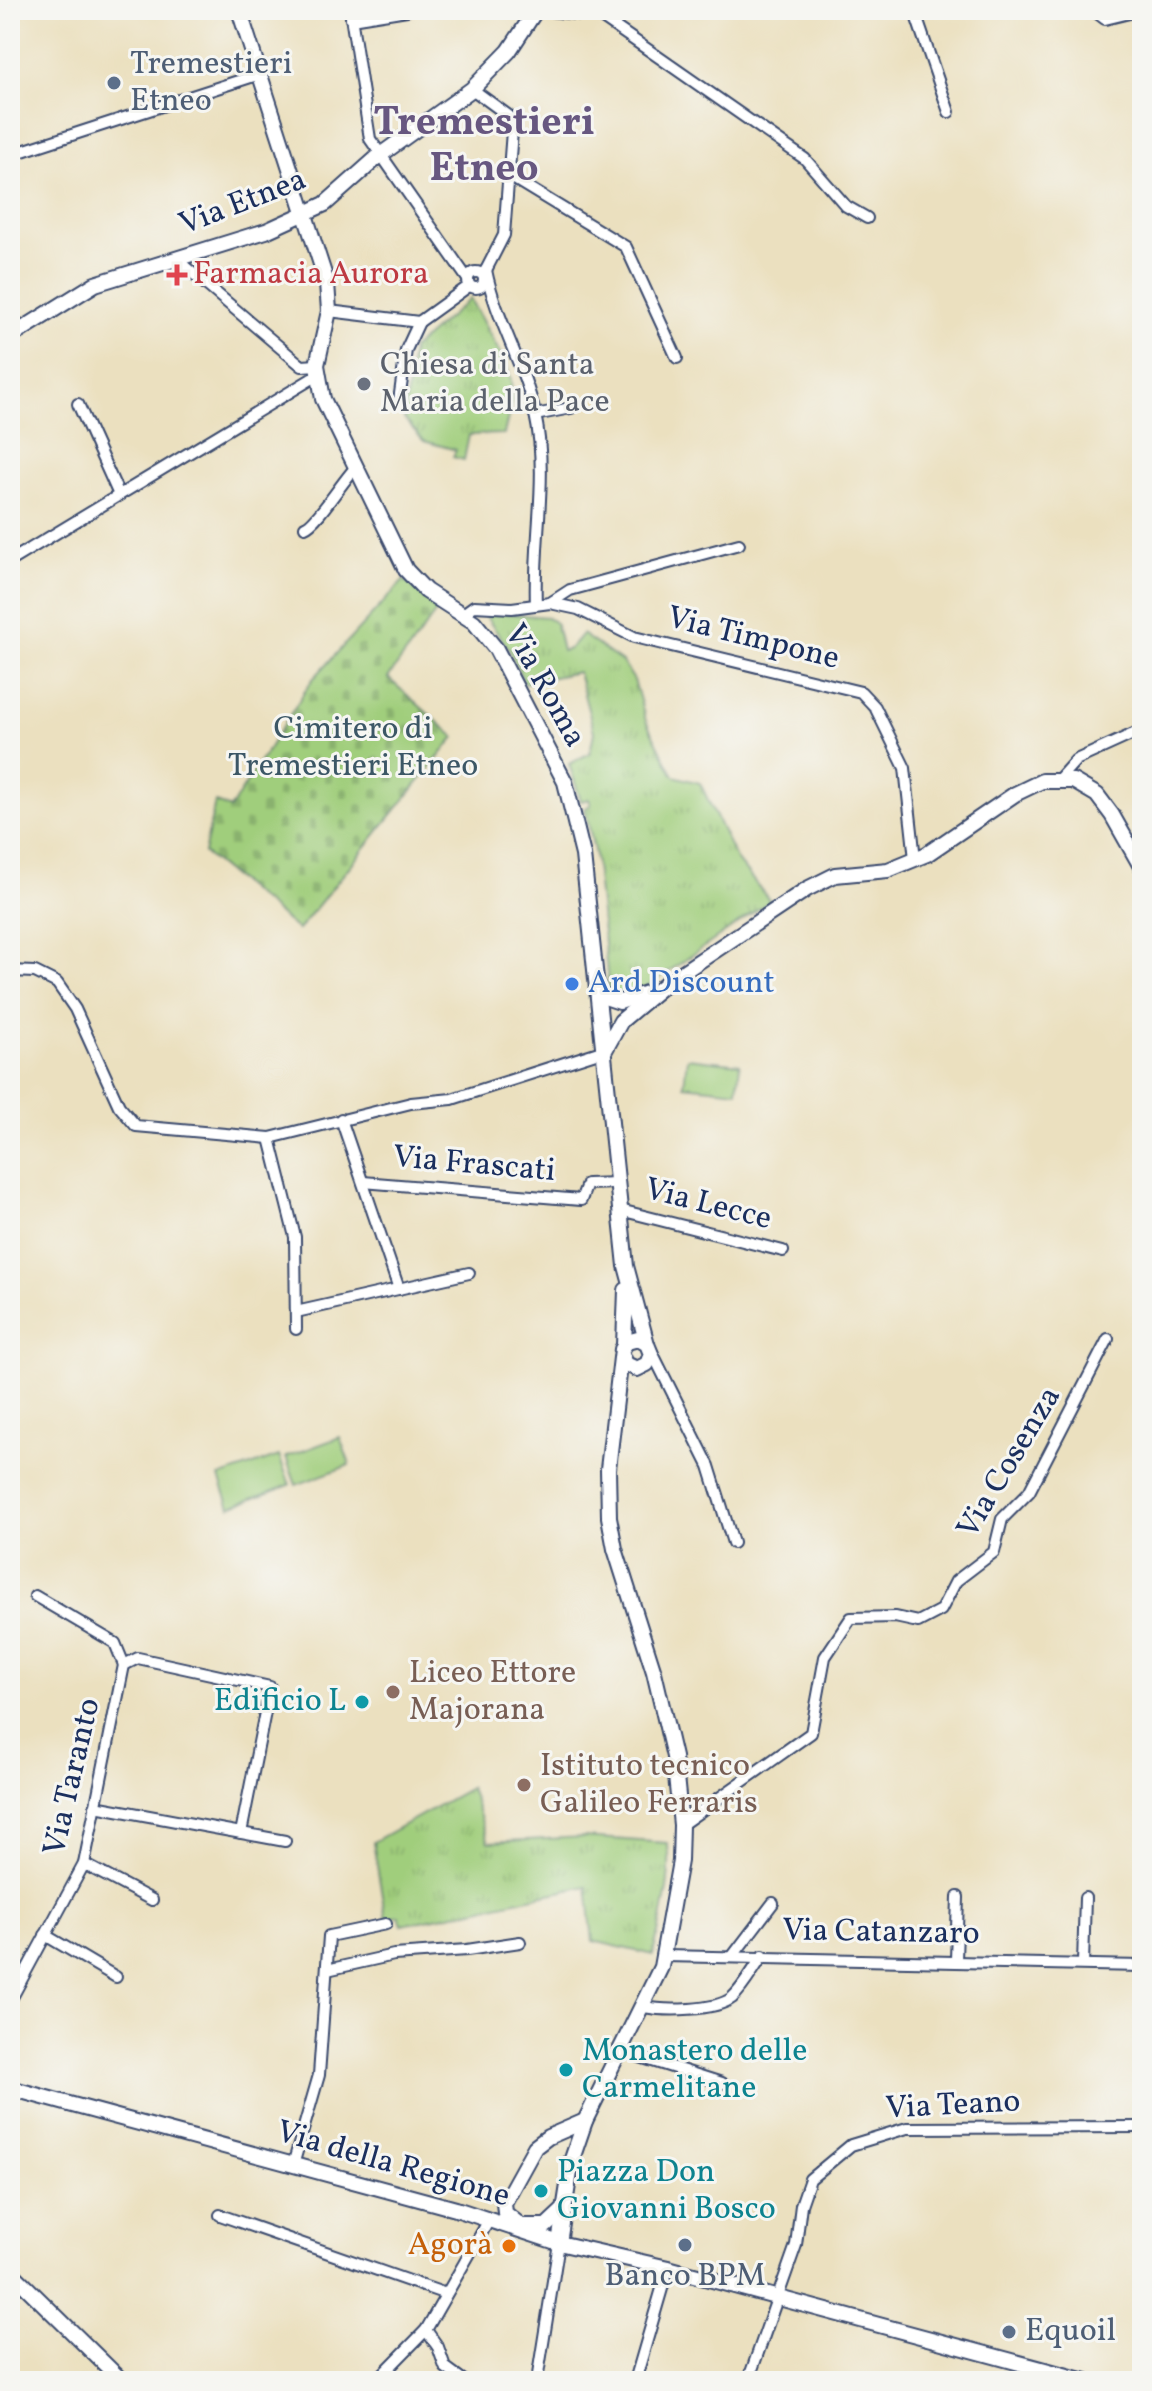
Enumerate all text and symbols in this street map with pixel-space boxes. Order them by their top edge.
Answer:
place label: Tremestieri Etneo [130,43,292,124]
marker: Tremestieri Etneo [105,74,123,92]
district label: Tremestieri Etneo [373,96,595,198]
street label: Via Etnea [173,159,313,247]
place label: Farmacia Aurora [193,253,429,297]
marker: Farmacia Aurora [168,266,186,284]
place label: Chiesa di Santa Maria della Pace [380,344,610,425]
marker: Chiesa di Santa Maria della Pace [355,375,373,393]
street label: Via Timpone [662,596,844,682]
street label: Via Roma [492,616,596,756]
park label: Cimitero di Tremestieri Etneo [228,708,478,789]
place label: Ard Discount [588,962,775,1006]
marker: Ard Discount [563,975,581,993]
street label: Via Frascati [391,1136,557,1194]
street label: Via Lecce [640,1168,776,1242]
street label: Via Cosenza [947,1379,1073,1547]
place label: Liceo Ettore Majorana [409,1652,576,1733]
place label: Edificio L [214,1680,346,1724]
marker: Liceo Ettore Majorana [384,1683,402,1701]
marker: Edificio L [353,1693,371,1711]
street label: Via Taranto [34,1694,112,1860]
place label: Istituto tecnico Galileo Ferraris [540,1745,758,1826]
marker: Istituto tecnico Galileo Ferraris [515,1776,533,1794]
street label: Via Catanzaro [782,1909,980,1957]
place label: Monastero delle Carmelitane [582,2030,807,2111]
marker: Monastero delle Carmelitane [557,2061,575,2079]
street label: Via Teano [884,2080,1022,2132]
street label: Via della Regione [271,2111,515,2219]
place label: Piazza Don Giovanni Bosco [557,2151,776,2232]
marker: Piazza Don Giovanni Bosco [532,2182,550,2200]
place label: Agorà [408,2224,493,2268]
marker: Banco BPM [676,2236,694,2254]
marker: Agorà [500,2237,518,2255]
place label: Banco BPM [604,2255,766,2299]
place label: Equoil [1025,2310,1116,2354]
marker: Equoil [1000,2323,1018,2341]

